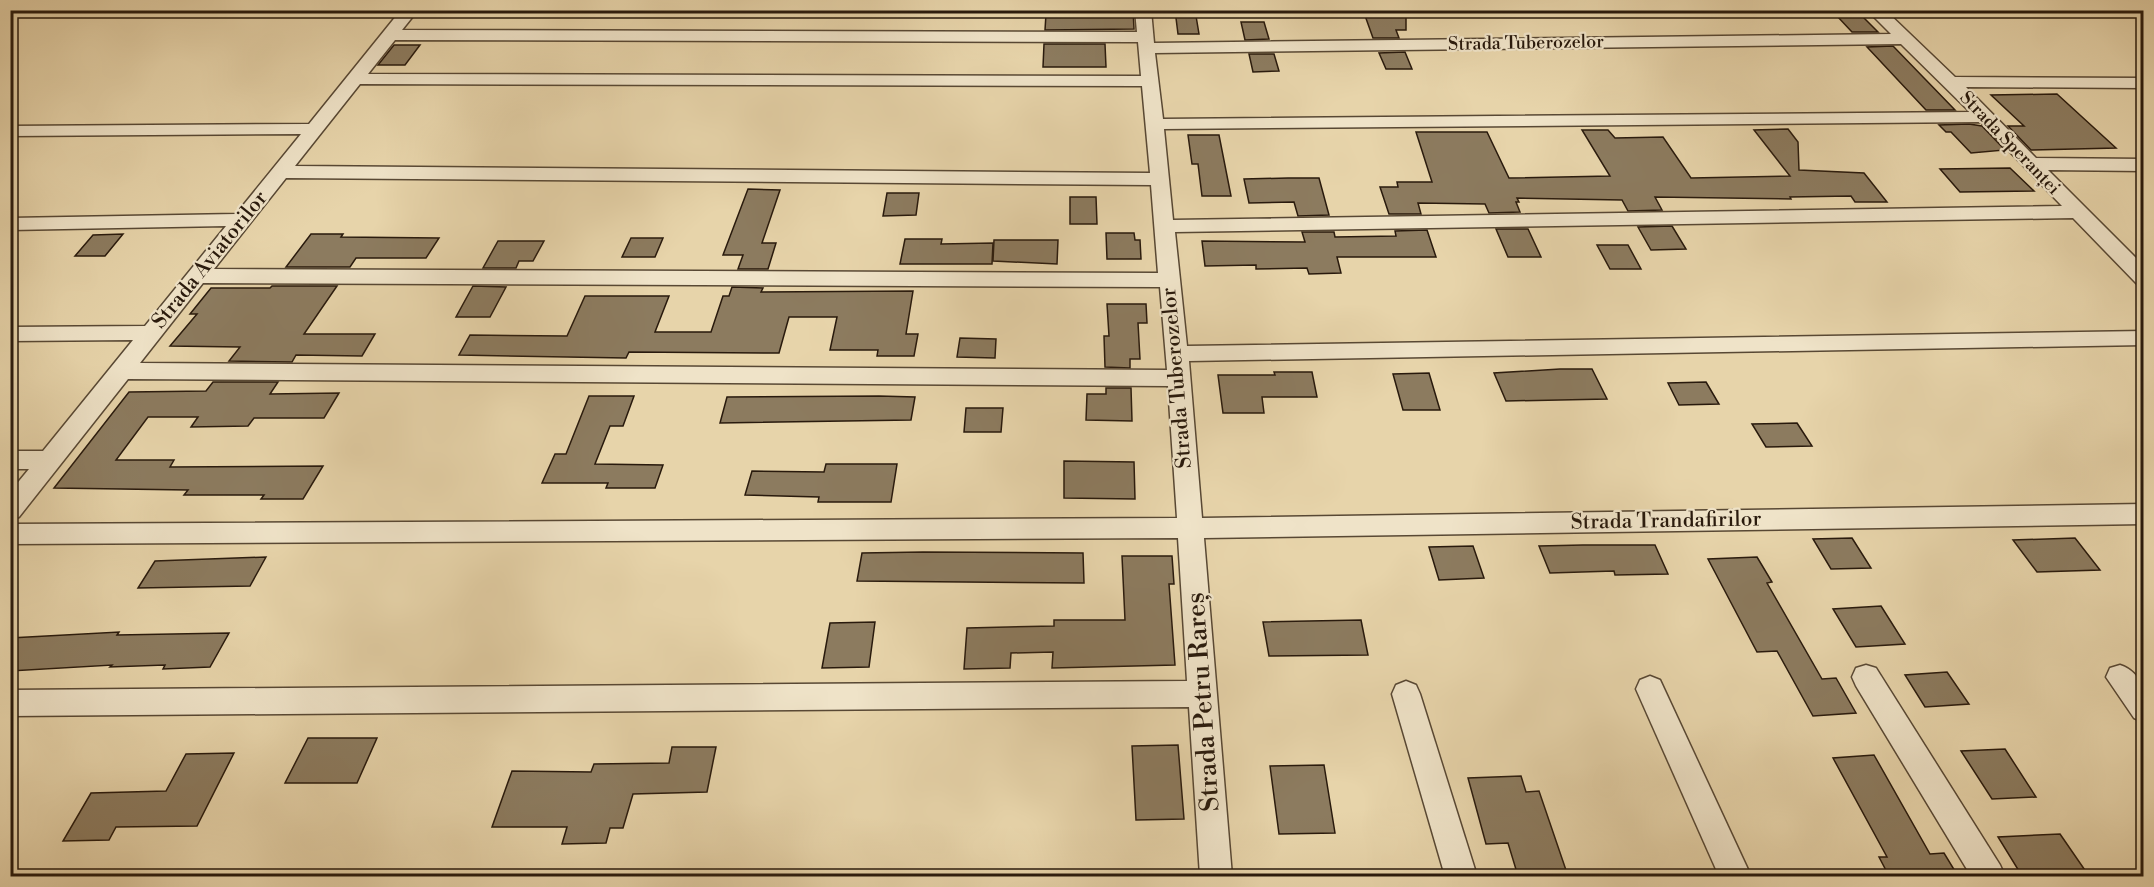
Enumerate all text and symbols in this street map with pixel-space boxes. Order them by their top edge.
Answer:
street label: Strada Tuberozelor [1448,30,1604,56]
street label: Strada Speranței [1955,86,2065,200]
street label: Strada Aviatorilor [146,186,274,334]
street label: Strada Tuberozelor [1156,286,1198,470]
street label: Strada Trandafirilor [1570,506,1762,536]
street label: Strada Petru Rareș [1179,591,1227,813]

